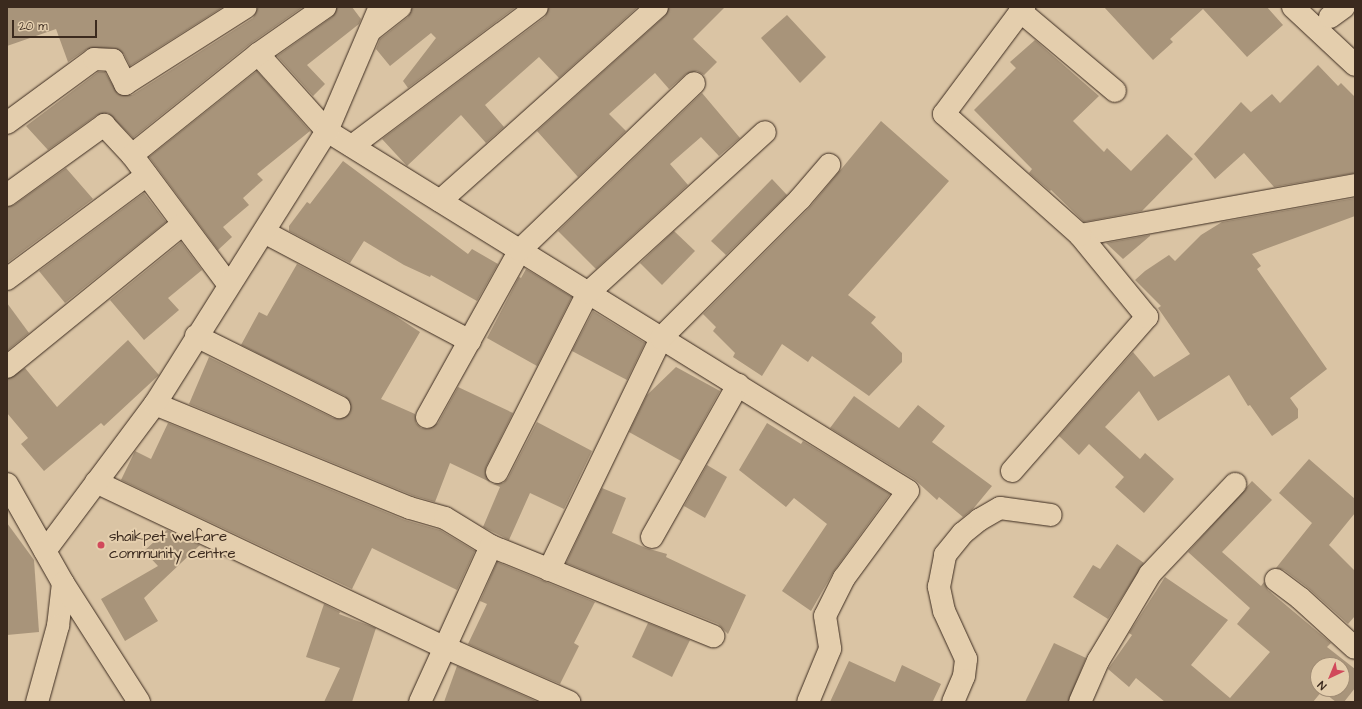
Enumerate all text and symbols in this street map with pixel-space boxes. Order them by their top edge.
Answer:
scale bar [14,12,99,38]
text: 20 m [19,18,48,35]
place label: shaikpet welfare community centre [109,527,236,562]
marker: shaikpet welfare community centre [96,540,106,550]
north arrow [1310,657,1350,697]
text: N [1314,677,1330,693]

